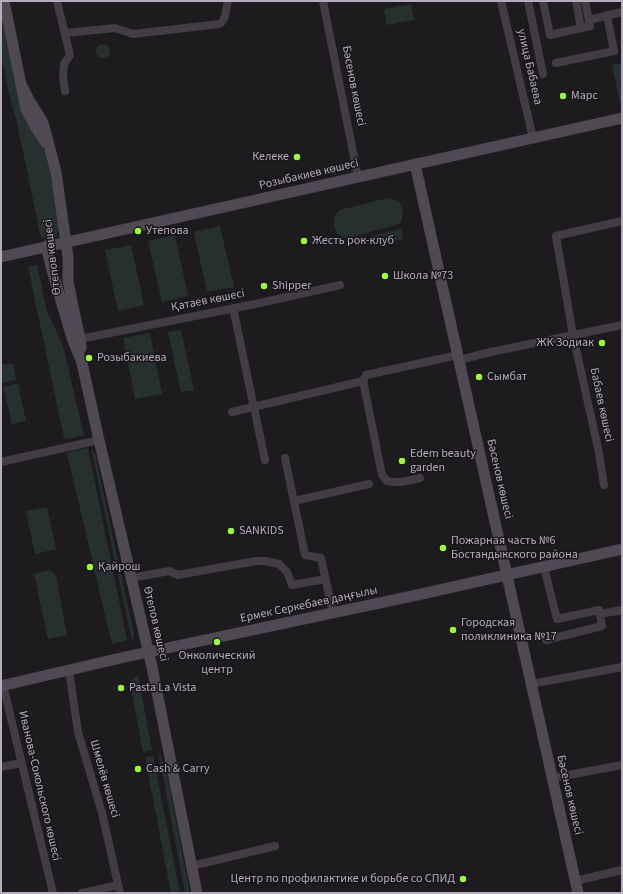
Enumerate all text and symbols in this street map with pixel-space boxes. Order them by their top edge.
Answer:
street label: улица Бабаева [513,28,545,106]
street label: Бәсенов көшесі [338,45,368,127]
place label: Марс [571,89,598,103]
marker: Марс [558,91,568,101]
place label: Келеке [252,150,289,164]
marker: Келеке [292,152,302,162]
street label: Розыбакиев көшесі [258,157,360,193]
street label: Өтепов көшесі [41,218,65,296]
place label: Утепова [146,224,189,238]
marker: Утепова [133,226,143,236]
place label: Жесть рок-клуб [312,234,394,248]
marker: Жесть рок-клуб [299,236,309,246]
place label: Школа №73 [393,269,453,283]
marker: Школа №73 [380,271,390,281]
place label: Shipper [272,279,311,293]
marker: Shipper [259,281,269,291]
street label: Қатаев көшесі [170,287,246,315]
place label: ЖК Зодиак [536,336,594,350]
marker: ЖК Зодиак [597,338,607,348]
place label: Розыбакиева [97,351,167,365]
marker: Розыбакиева [84,353,94,363]
street label: Бабаев көшесі [586,367,616,443]
place label: Сымбат [487,370,527,384]
marker: Сымбат [474,372,484,382]
street label: Бәсенов көшесі [483,438,515,520]
place label: Edem beauty garden [410,447,476,475]
marker: Edem beauty garden [397,456,407,466]
place label: SANKIDS [239,524,284,538]
marker: SANKIDS [226,526,236,536]
place label: Пожарная часть №6 Бостандыкского района [451,534,578,562]
marker: Пожарная часть №6 Бостандыкского района [438,543,448,553]
place label: Қайрош [98,560,141,574]
marker: Қайрош [85,562,95,572]
street label: Ермек Серкебаев даңғылы [239,583,379,627]
street label: Өтепов көшесі [139,585,171,663]
place label: Городская поликлиника №17 [461,616,557,644]
marker: Городская поликлиника №17 [448,625,458,635]
marker: Онколический центр [212,637,222,647]
place label: Онколический центр [178,649,256,677]
place label: Pasta La Vista [129,681,196,695]
marker: Pasta La Vista [116,683,126,693]
street label: Иванова-Сокольского көшесі [15,710,63,862]
street label: Шмелёв көшесі [86,738,122,820]
street label: Бәсенов көшесі [553,754,585,836]
place label: Cash & Carry [146,762,210,776]
marker: Cash & Carry [133,764,143,774]
place label: Центр по профилактике и борьбе со СПИД [231,872,455,886]
marker: Центр по профилактике и борьбе со СПИД [458,874,468,884]

